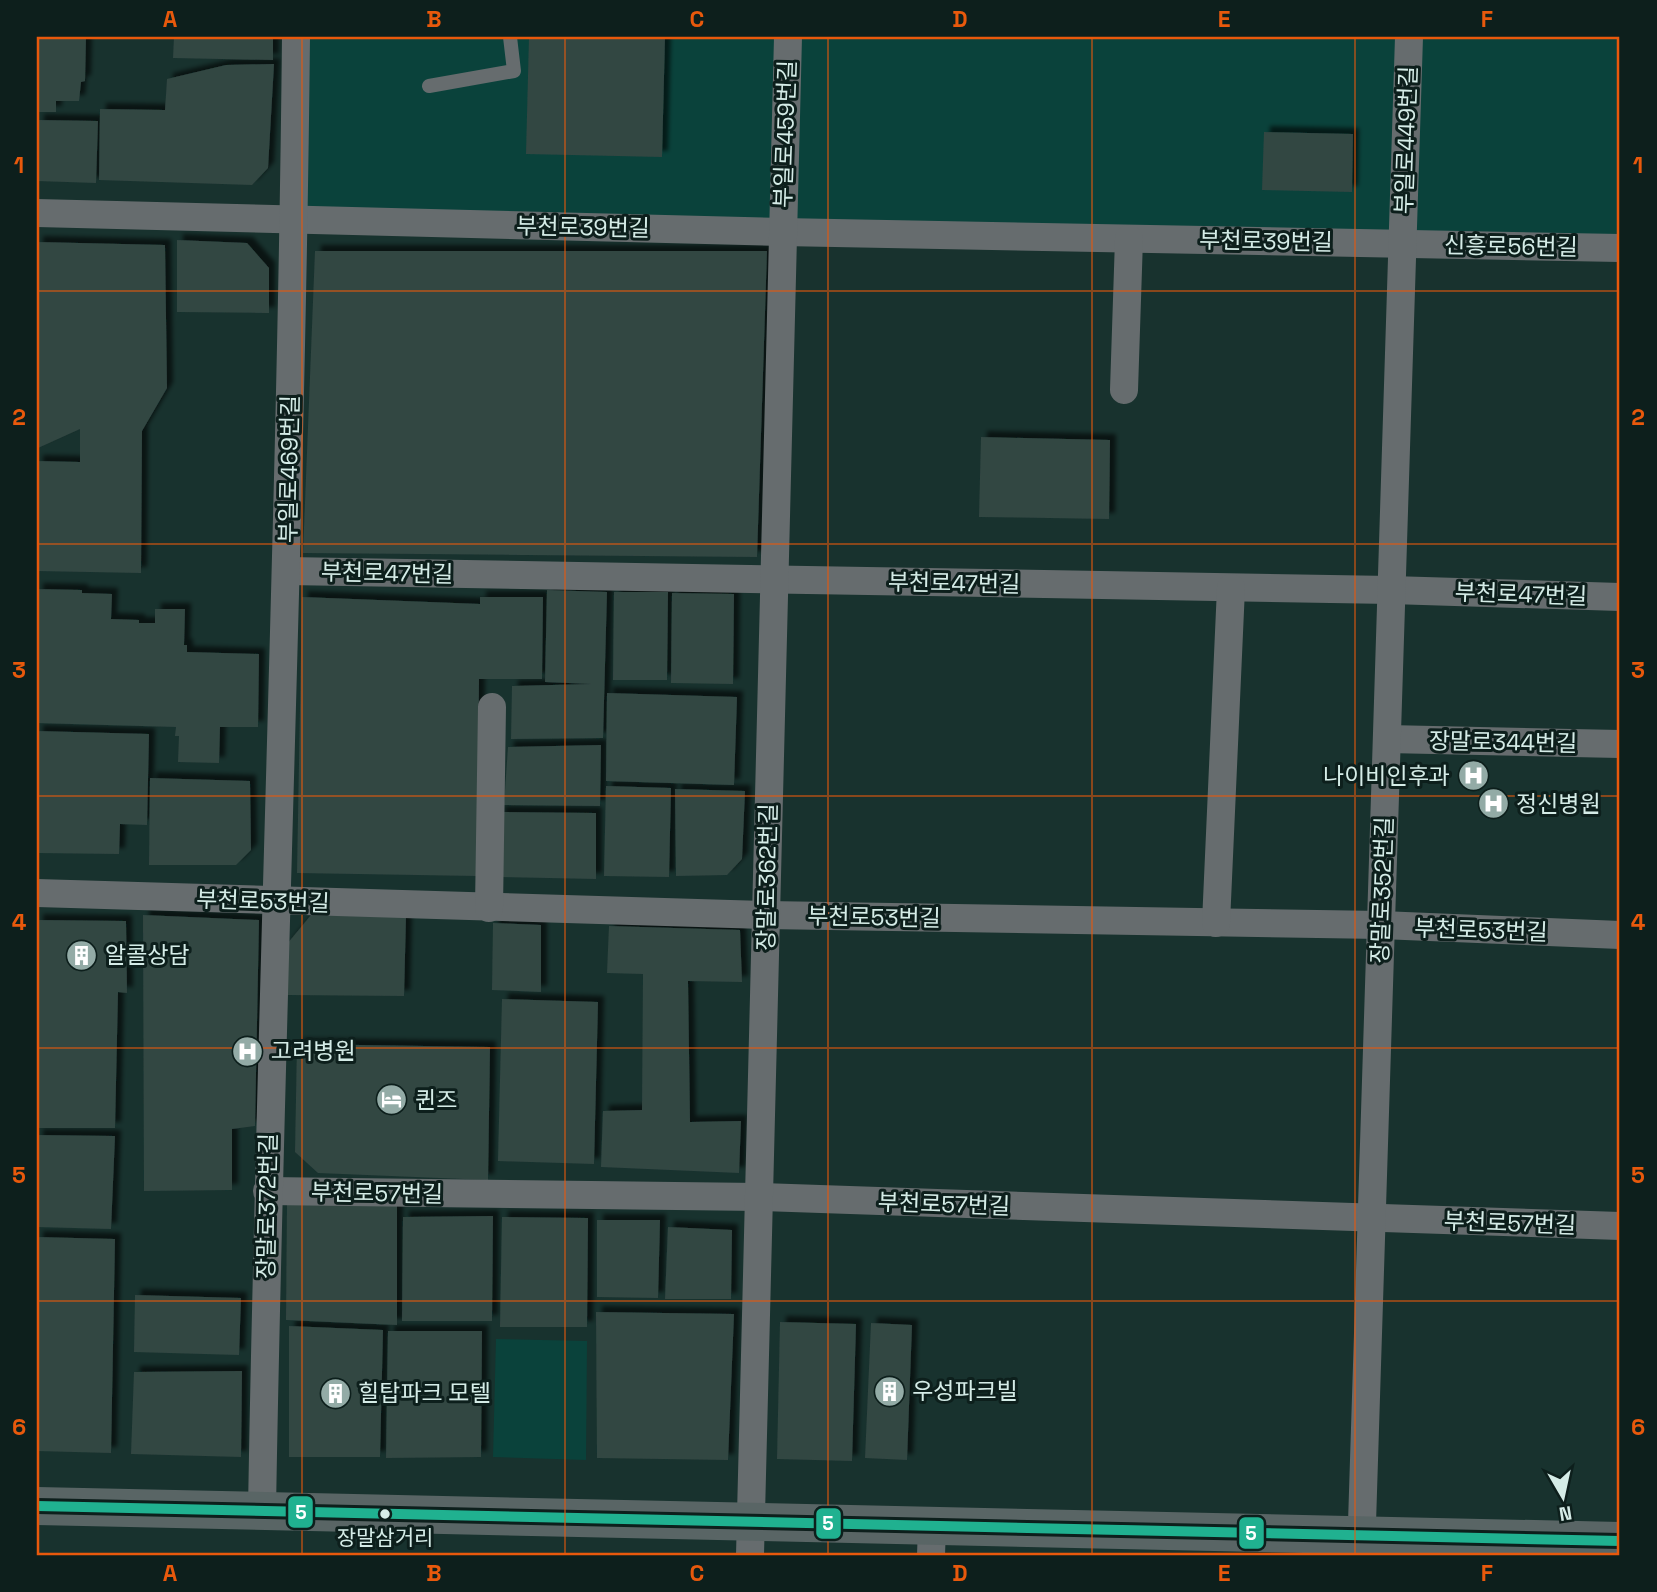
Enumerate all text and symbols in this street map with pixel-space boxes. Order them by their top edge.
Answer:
text: A [163,4,178,34]
text: B [426,4,442,34]
text: C [690,4,704,34]
text: D [952,4,968,34]
text: E [1218,4,1230,34]
text: F [1481,4,1493,34]
street label: 부일로459번길 [767,60,803,208]
street label: 부일로449번길 [1388,65,1424,215]
text: 1 [14,150,24,180]
text: 1 [1633,150,1643,180]
street label: 부천로39번길 [516,211,650,243]
street label: 부천로39번길 [1199,225,1333,257]
street label: 신흥로56번길 [1444,230,1578,262]
street label: 부일로469번길 [273,395,305,543]
text: 2 [12,402,26,432]
text: 2 [1631,402,1645,432]
street label: 부천로47번길 [321,557,453,589]
street label: 부천로47번길 [888,567,1020,599]
street label: 부천로47번길 [1454,577,1588,611]
text: 3 [12,655,26,685]
text: 3 [1631,655,1645,685]
street label: 장말로344번길 [1429,726,1577,758]
hospital icon: 나이비인후과 [1456,759,1490,793]
place label: 나이비인후과 [1323,761,1450,791]
hospital icon: 정신병원 [1476,787,1510,821]
place label: 정신병원 [1516,789,1601,819]
street label: 장말로362번길 [751,803,783,951]
street label: 장말로352번길 [1364,816,1400,964]
street label: 부천로53번길 [196,884,330,918]
street label: 부천로53번길 [807,901,941,933]
text: 4 [12,907,27,937]
text: 4 [1631,907,1646,937]
street label: 부천로53번길 [1414,913,1548,947]
building icon: 알콜상담 [65,938,99,972]
place label: 알콜상담 [105,940,190,970]
hospital icon: 고려병원 [231,1034,265,1068]
place label: 고려병원 [271,1036,356,1066]
hotel icon: 퀸즈 [375,1083,409,1117]
place label: 퀸즈 [415,1085,457,1115]
street label: 장말로372번길 [251,1133,283,1279]
text: 5 [12,1160,26,1190]
text: 5 [1631,1160,1645,1190]
street label: 부천로57번길 [311,1177,443,1209]
street label: 부천로57번길 [877,1187,1011,1221]
street label: 부천로57번길 [1443,1206,1577,1240]
building icon: 우성파크빌 [872,1374,906,1408]
building icon: 힐탑파크 모텔 [318,1376,352,1410]
place label: 우성파크빌 [912,1376,1018,1406]
place label: 힐탑파크 모텔 [358,1378,491,1408]
text: 6 [12,1412,26,1442]
text: 6 [1631,1412,1645,1442]
north arrow [1528,1462,1598,1532]
line badge: 5 [287,1495,314,1529]
text: 5 [295,1500,307,1525]
text: N [1557,1500,1574,1527]
marker: 장말삼거리 [378,1507,392,1521]
line badge: 5 [815,1507,842,1540]
text: 5 [822,1511,834,1536]
line badge: 5 [1238,1516,1265,1550]
text: 5 [1245,1521,1257,1546]
place label: 장말삼거리 [337,1524,433,1551]
text: A [163,1558,178,1588]
text: B [426,1558,442,1588]
text: C [690,1558,704,1588]
text: D [952,1558,968,1588]
text: E [1218,1558,1230,1588]
text: F [1481,1558,1493,1588]

